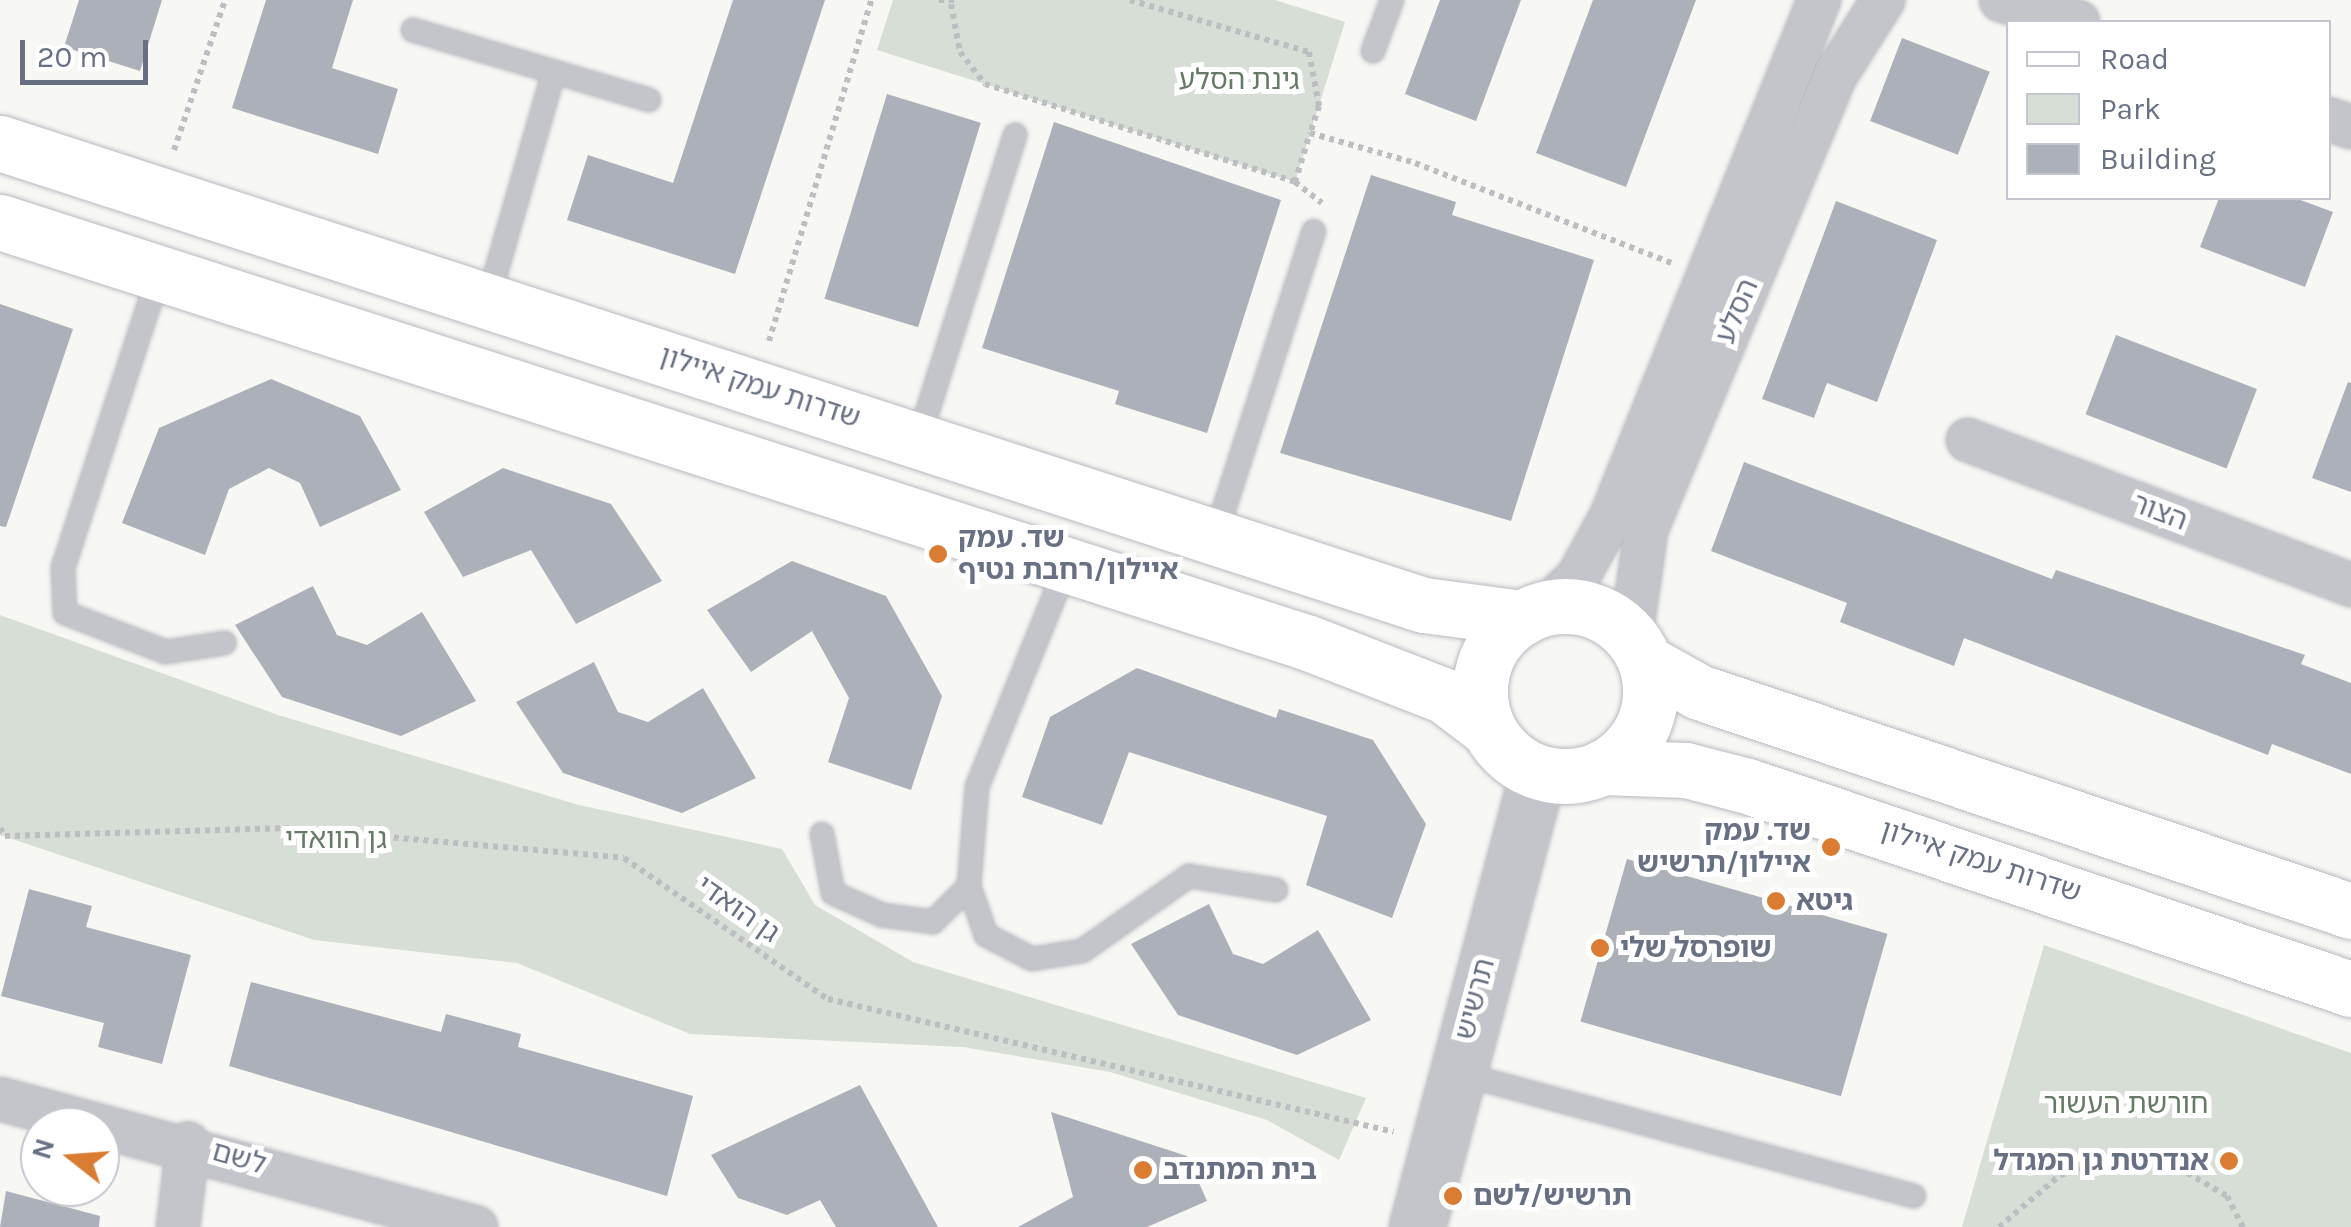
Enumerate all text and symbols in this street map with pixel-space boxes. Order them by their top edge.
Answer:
scale bar [25,20,152,82]
legend [2006,20,2331,200]
text: 20 m [37,39,107,75]
text: Road [2100,41,2169,77]
park label: גינת הסלע [1179,63,1299,97]
text: Park [2100,91,2161,127]
text: Building [2100,141,2216,177]
street label: הסלע [1709,274,1765,348]
street label: שדרות עמק איילון [656,339,864,435]
street label: הצור [2128,486,2192,538]
place label: שד. עמק איילון/רחבת נטיף [958,521,1179,587]
marker: שד. עמק איילון/רחבת נטיף [927,543,949,565]
street label: שדרות עמק איילון [1877,813,2085,909]
place label: שד. עמק איילון/תרשיש [1637,814,1811,880]
park label: גן הוואדי [285,822,387,856]
marker: שד. עמק איילון/תרשיש [1820,836,1842,858]
street label: גן הואדי [690,868,786,950]
place label: גיטא [1796,884,1853,918]
marker: גיטא [1765,890,1787,912]
place label: שופרסל שלי [1620,931,1771,965]
marker: שופרסל שלי [1589,937,1611,959]
street label: תרשיש [1448,955,1502,1043]
park label: חורשת העשור [2044,1087,2208,1121]
north arrow [20,1107,120,1207]
text: N [24,1134,61,1163]
street label: לשם [208,1134,270,1182]
place label: אנדרטת גן המגדל [1994,1144,2209,1178]
marker: אנדרטת גן המגדל [2218,1150,2240,1172]
place label: בית המתנדב [1163,1153,1317,1187]
marker: בית המתנדב [1132,1159,1154,1181]
place label: תרשיש/לשם [1473,1179,1632,1213]
marker: תרשיש/לשם [1442,1185,1464,1207]

